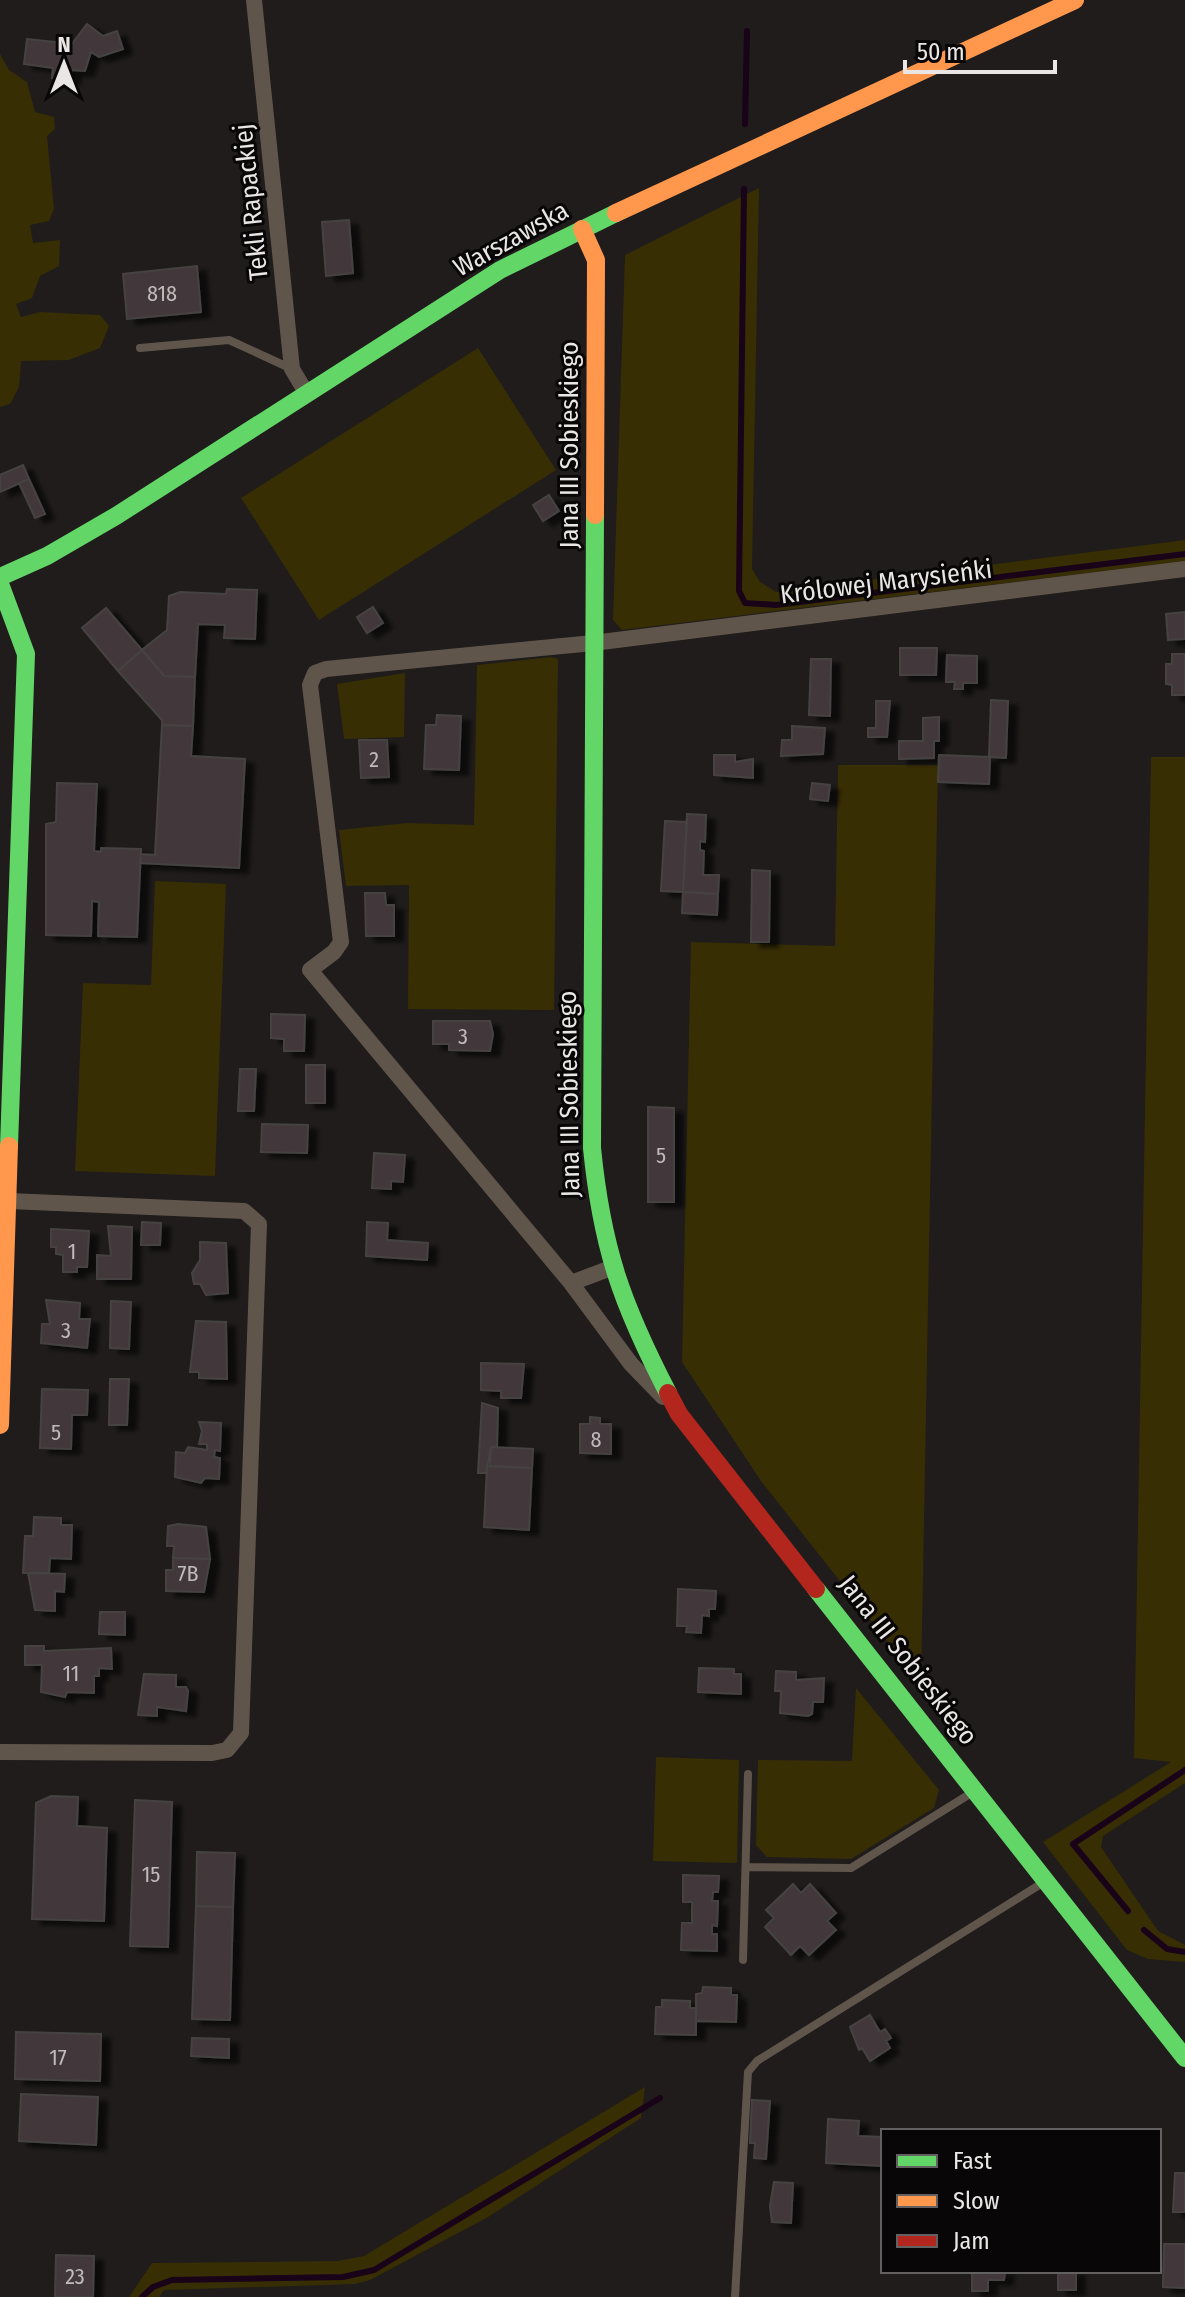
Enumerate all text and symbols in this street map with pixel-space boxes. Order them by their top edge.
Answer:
north arrow [24,24,104,104]
scale bar [905,24,1055,74]
text: N [57,31,71,58]
text: 50 m [917,38,965,66]
street label: Tekli Rapackiej [227,122,275,282]
street label: Warszawska [448,195,574,283]
house number: 818 [147,280,177,307]
street label: Jana III Sobieskiego [554,342,585,548]
street label: Królowej Marysieńki [778,554,994,610]
house number: 2 [369,746,379,773]
street label: Jana III Sobieskiego [552,990,586,1198]
house number: 3 [458,1023,468,1050]
house number: 5 [656,1142,666,1169]
house number: 1 [68,1238,76,1265]
house number: 3 [61,1317,71,1344]
house number: 5 [51,1419,61,1446]
house number: 8 [590,1426,602,1453]
house number: 7B [178,1560,198,1587]
street label: Jana III Sobieskiego [832,1569,984,1751]
house number: 11 [63,1660,79,1687]
house number: 15 [142,1861,160,1888]
house number: 17 [49,2044,67,2071]
legend [881,2129,1161,2273]
text: Fast [953,2147,992,2175]
text: Slow [953,2187,1000,2215]
text: Jam [953,2227,990,2255]
house number: 23 [65,2263,85,2290]

